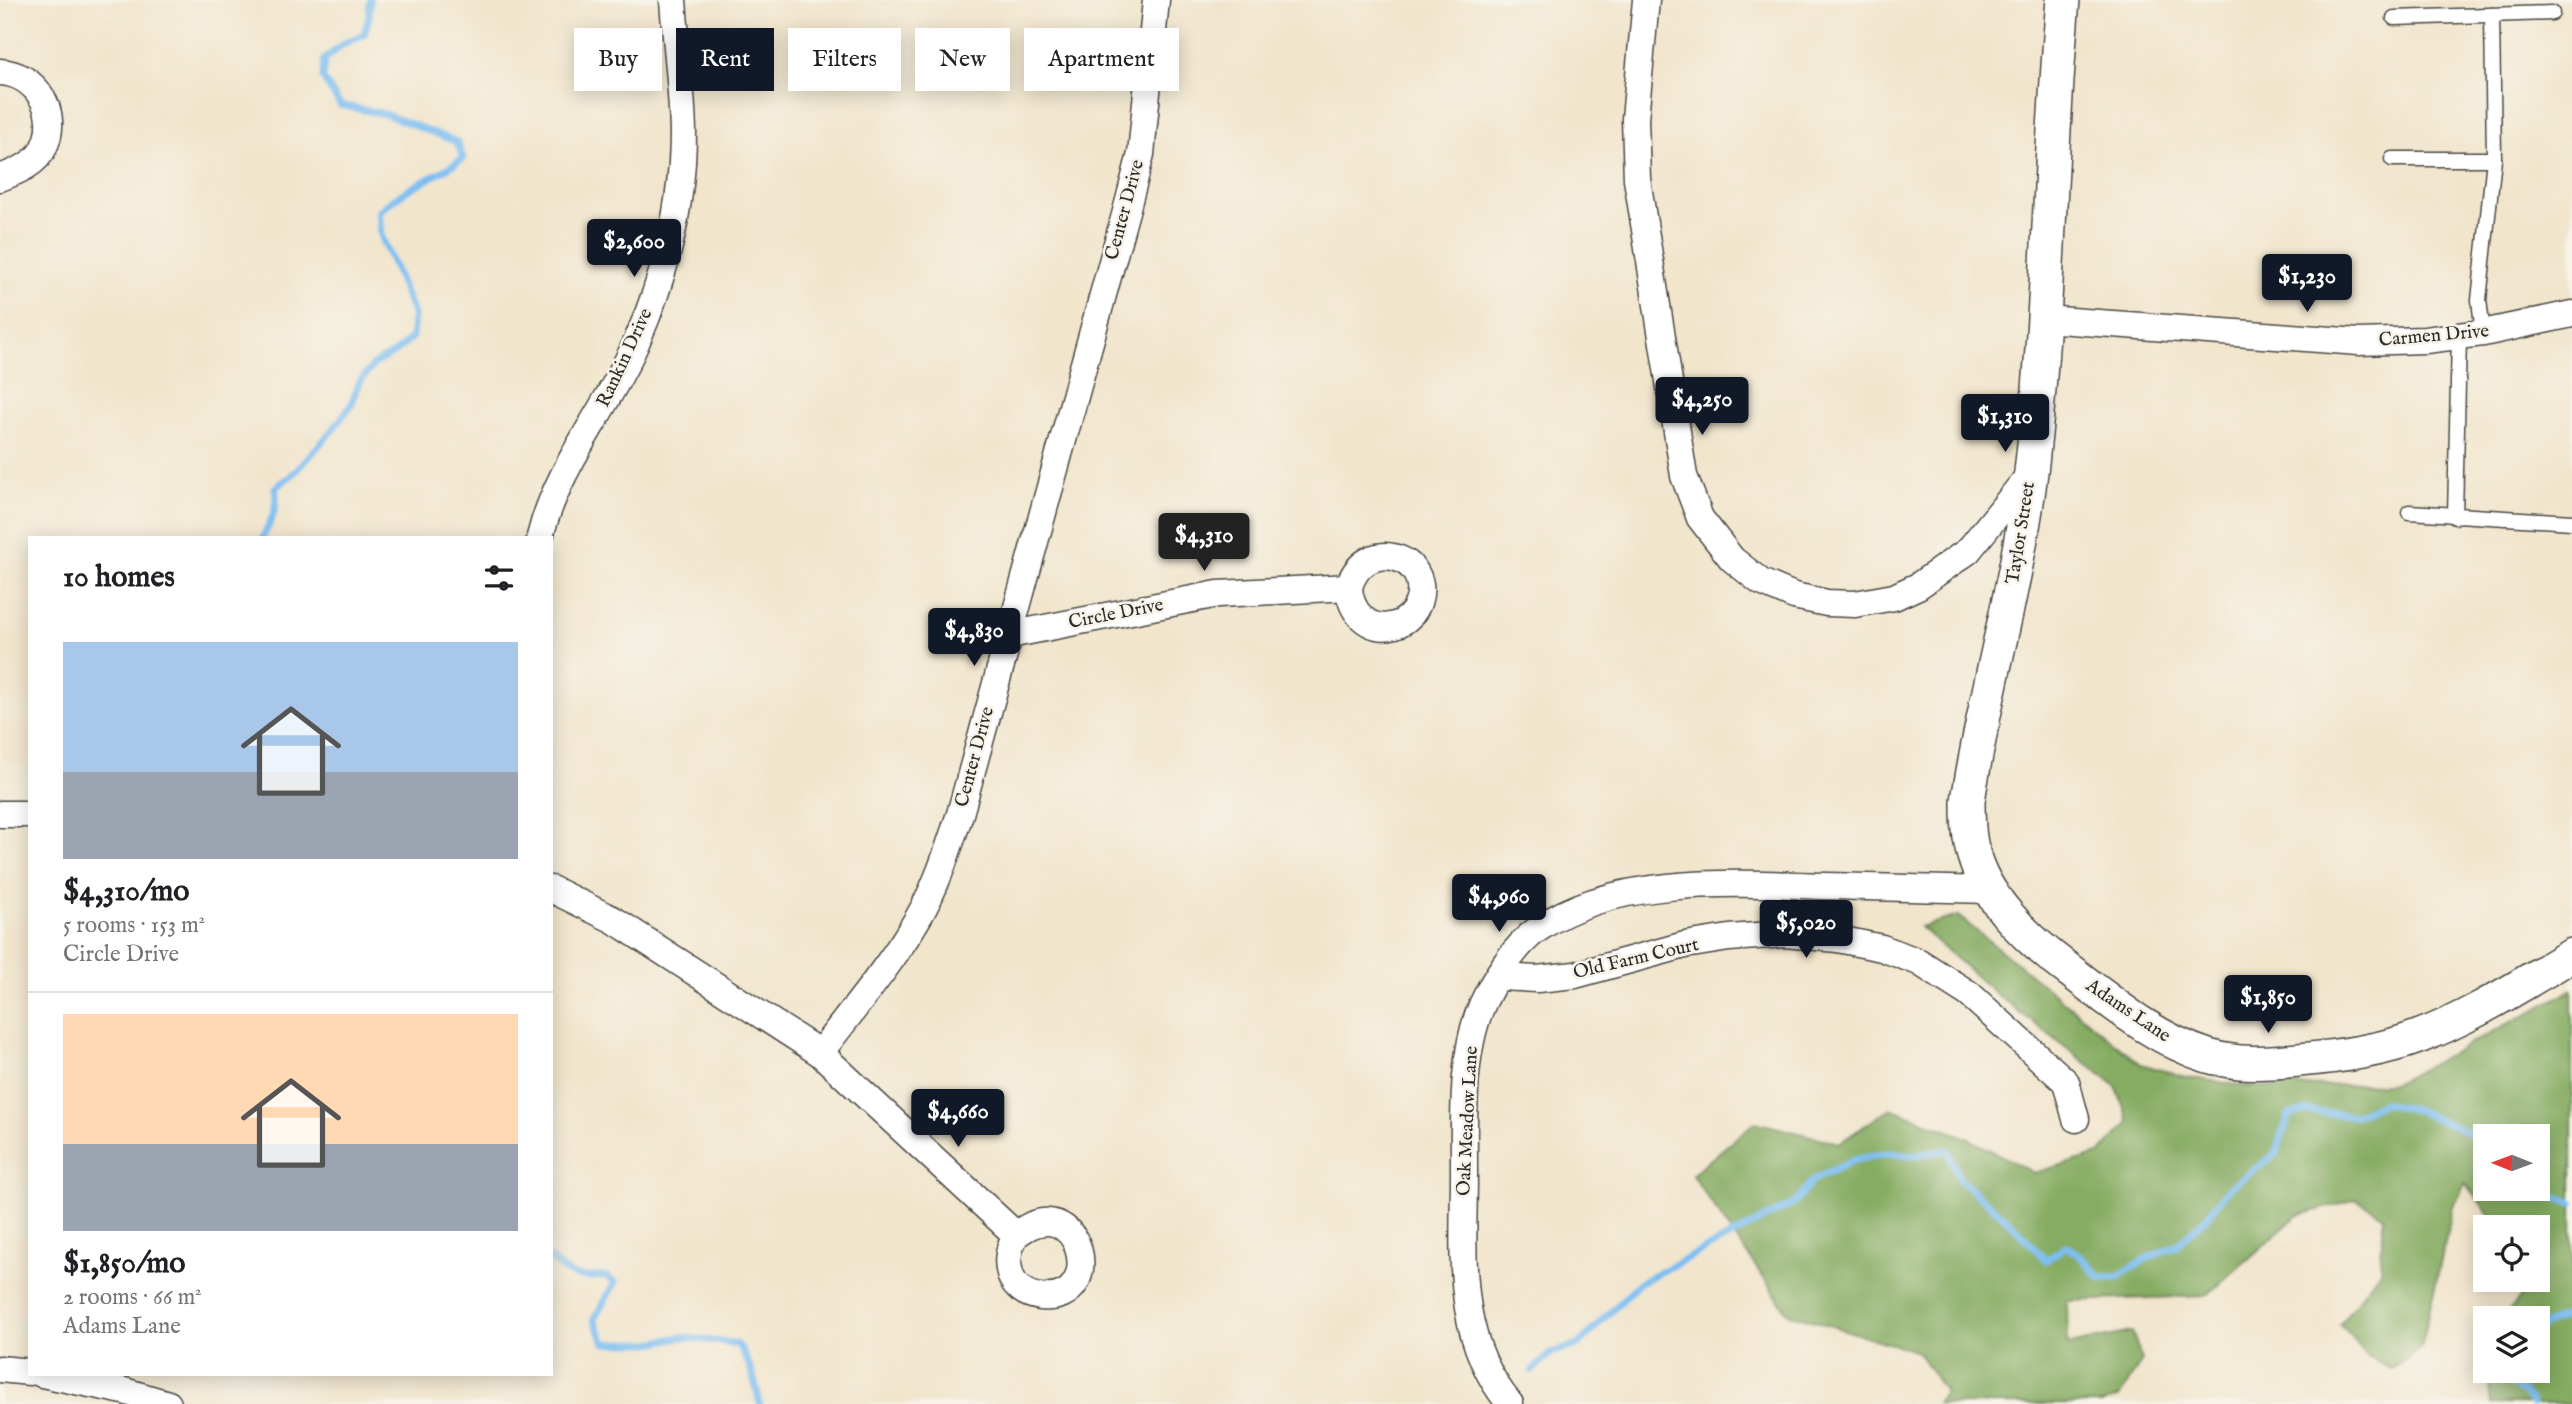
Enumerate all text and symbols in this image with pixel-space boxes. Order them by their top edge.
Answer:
chip: Buy [574,28,662,91]
chip: Rent [676,28,774,91]
chip: Filters [788,28,901,91]
chip: New [915,28,1010,91]
chip: Apartment [1024,28,1179,91]
street label: Center Drive [1100,157,1150,263]
pin: $2,600 [577,219,691,279]
text: $2,600 [603,227,665,256]
pin: $1,230 [2250,254,2364,314]
text: $1,230 [2278,262,2336,291]
street label: Rankin Drive [592,304,658,411]
street label: Carmen Drive [2378,319,2490,353]
pin: $4,250 [1645,378,1759,437]
text: $4,250 [1671,385,1733,414]
pin: $1,310 [1948,394,2062,454]
text: $1,310 [1977,402,2033,431]
street label: Taylor Street [2001,480,2041,586]
pin: $4,310 [1147,514,1261,573]
text: $4,310 [1174,521,1234,550]
text: 10 homes [63,559,175,597]
icon: filters [480,559,518,597]
street label: Circle Drive [1067,593,1166,635]
pin: $4,830 [917,608,1031,668]
text: $4,830 [944,616,1004,645]
icon: home [228,688,354,814]
street label: Center Drive [950,704,1000,810]
text: $4,310/mo [63,873,190,911]
pin: $4,960 [1442,874,1556,934]
text: $4,960 [1468,882,1530,911]
pin: $5,020 [1749,900,1863,960]
text: $5,020 [1776,908,1836,937]
text: 5 rooms · 153 m² [63,911,205,940]
street label: Old Farm Court [1571,933,1702,985]
text: Circle Drive [63,940,179,969]
street label: Adams Lane [2080,973,2175,1048]
pin: $1,850 [2211,976,2325,1035]
text: $1,850 [2240,983,2296,1012]
street label: Oak Meadow Lane [1452,1045,1484,1197]
icon: home [228,1060,354,1186]
pin: $4,660 [901,1090,1015,1149]
text: $4,660 [927,1097,989,1126]
north arrow [2473,1124,2550,1200]
map controls [2473,1124,2550,1383]
button: locate [2473,1215,2550,1292]
text: $1,850/mo [63,1245,185,1283]
text: 2 rooms · 66 m² [63,1283,202,1312]
button: layers [2473,1306,2550,1383]
text: Adams Lane [63,1312,181,1341]

